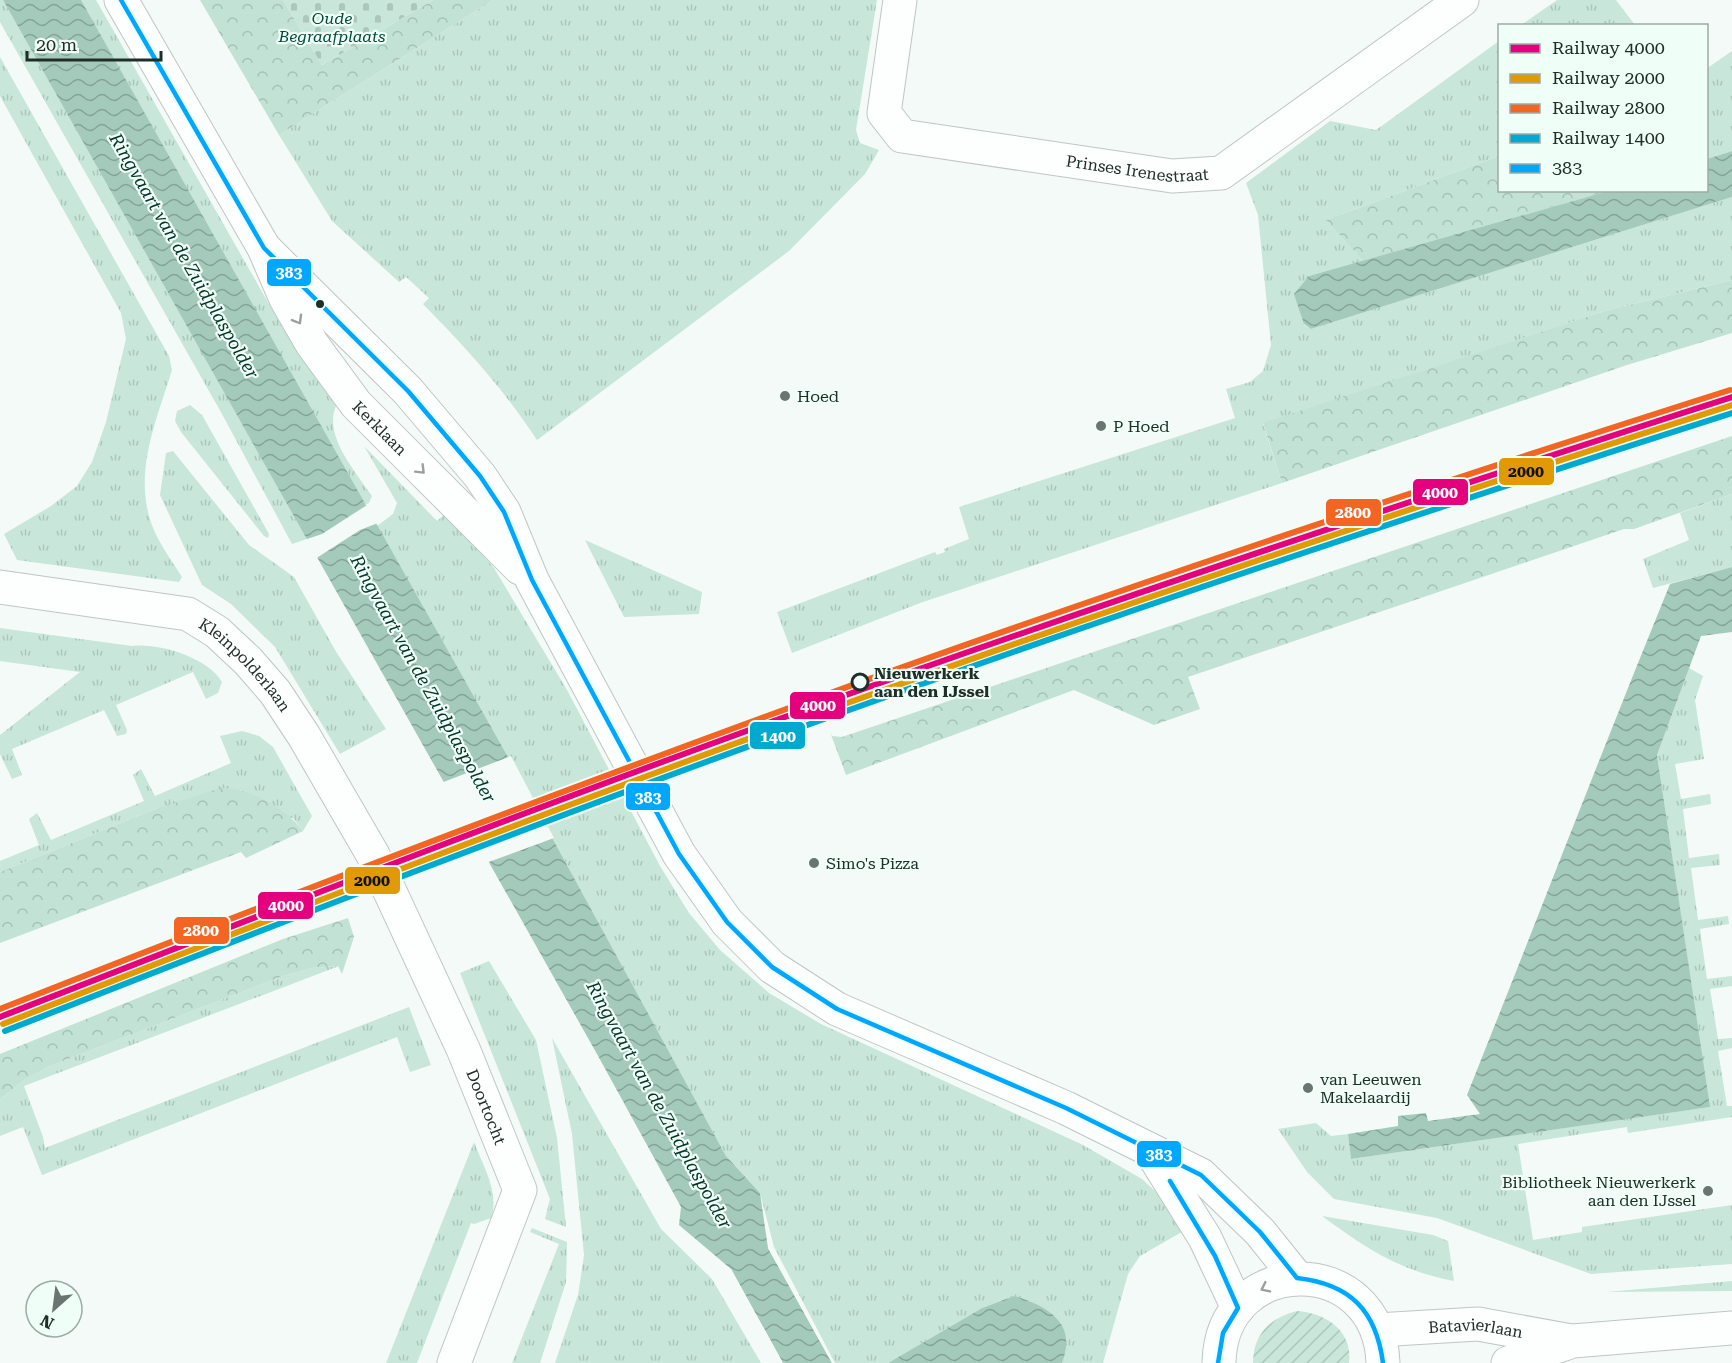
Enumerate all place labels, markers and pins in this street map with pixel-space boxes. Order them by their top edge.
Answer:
unlabelled marker [314,298,326,310]
place label: Hoed [797,387,839,406]
marker: Hoed [778,389,792,403]
place label: P Hoed [1113,417,1170,436]
marker: P Hoed [1094,419,1108,433]
place label: Nieuwerkerk aan den IJssel [874,664,990,701]
marker: Nieuwerkerk aan den IJssel [851,673,869,691]
place label: Simo's Pizza [826,854,919,873]
marker: Simo's Pizza [807,856,821,870]
place label: van Leeuwen Makelaardij [1320,1070,1422,1107]
marker: van Leeuwen Makelaardij [1301,1081,1315,1095]
place label: Bibliotheek Nieuwerkerk aan den IJssel [1502,1173,1696,1210]
marker: Bibliotheek Nieuwerkerk aan den IJssel [1701,1184,1715,1198]

